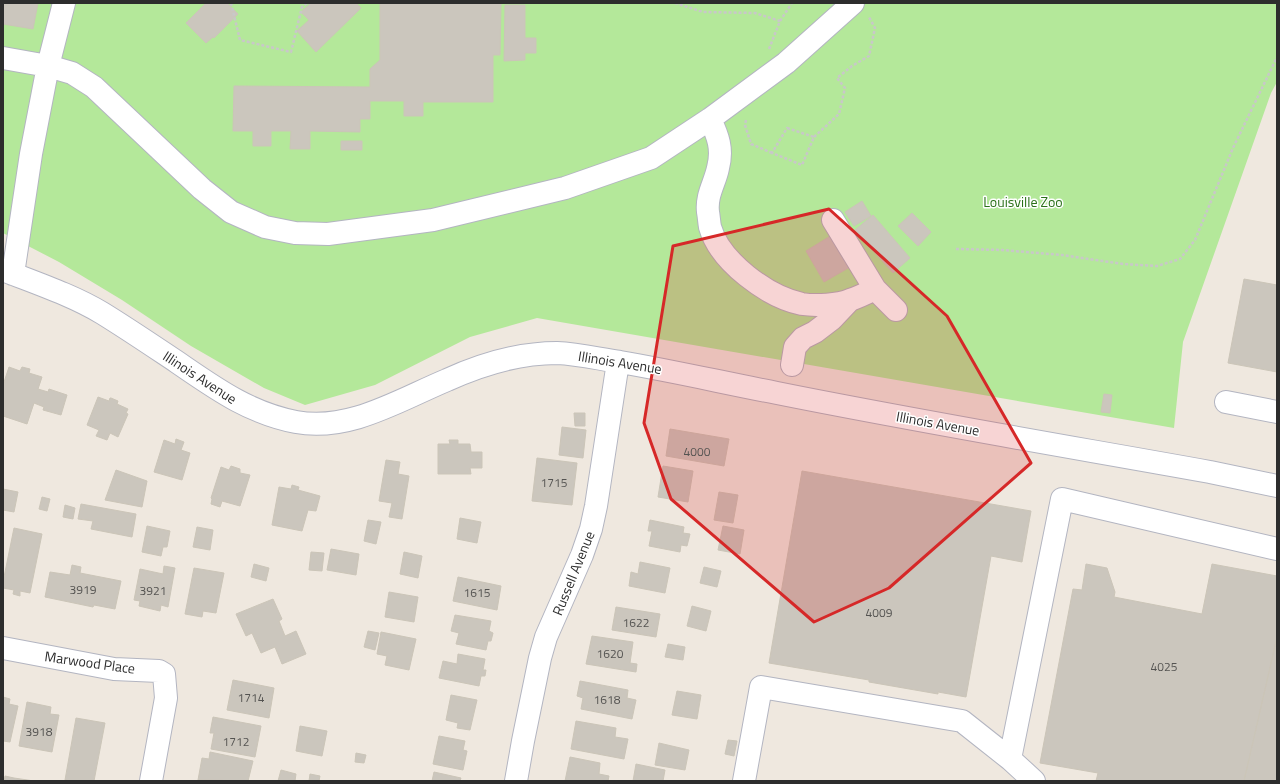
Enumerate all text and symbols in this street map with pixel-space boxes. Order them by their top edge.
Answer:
park label: Louisville Zoo [983,191,1063,212]
street label: Illinois Avenue [159,345,241,409]
street label: Illinois Avenue [577,345,663,379]
street label: Illinois Avenue [895,405,981,441]
house number: 4000 [684,442,711,461]
house number: 1715 [541,473,568,492]
street label: Russell Avenue [547,528,599,618]
house number: 3919 [70,580,97,599]
house number: 3921 [140,581,166,600]
house number: 1615 [464,583,491,602]
house number: 4009 [866,603,893,622]
house number: 1622 [623,613,649,632]
house number: 1620 [597,644,624,663]
street label: Marwood Place [43,645,137,679]
house number: 4025 [1151,657,1178,676]
house number: 1714 [238,688,265,707]
house number: 1618 [594,690,621,709]
house number: 3918 [26,722,53,741]
house number: 1712 [223,732,249,751]

